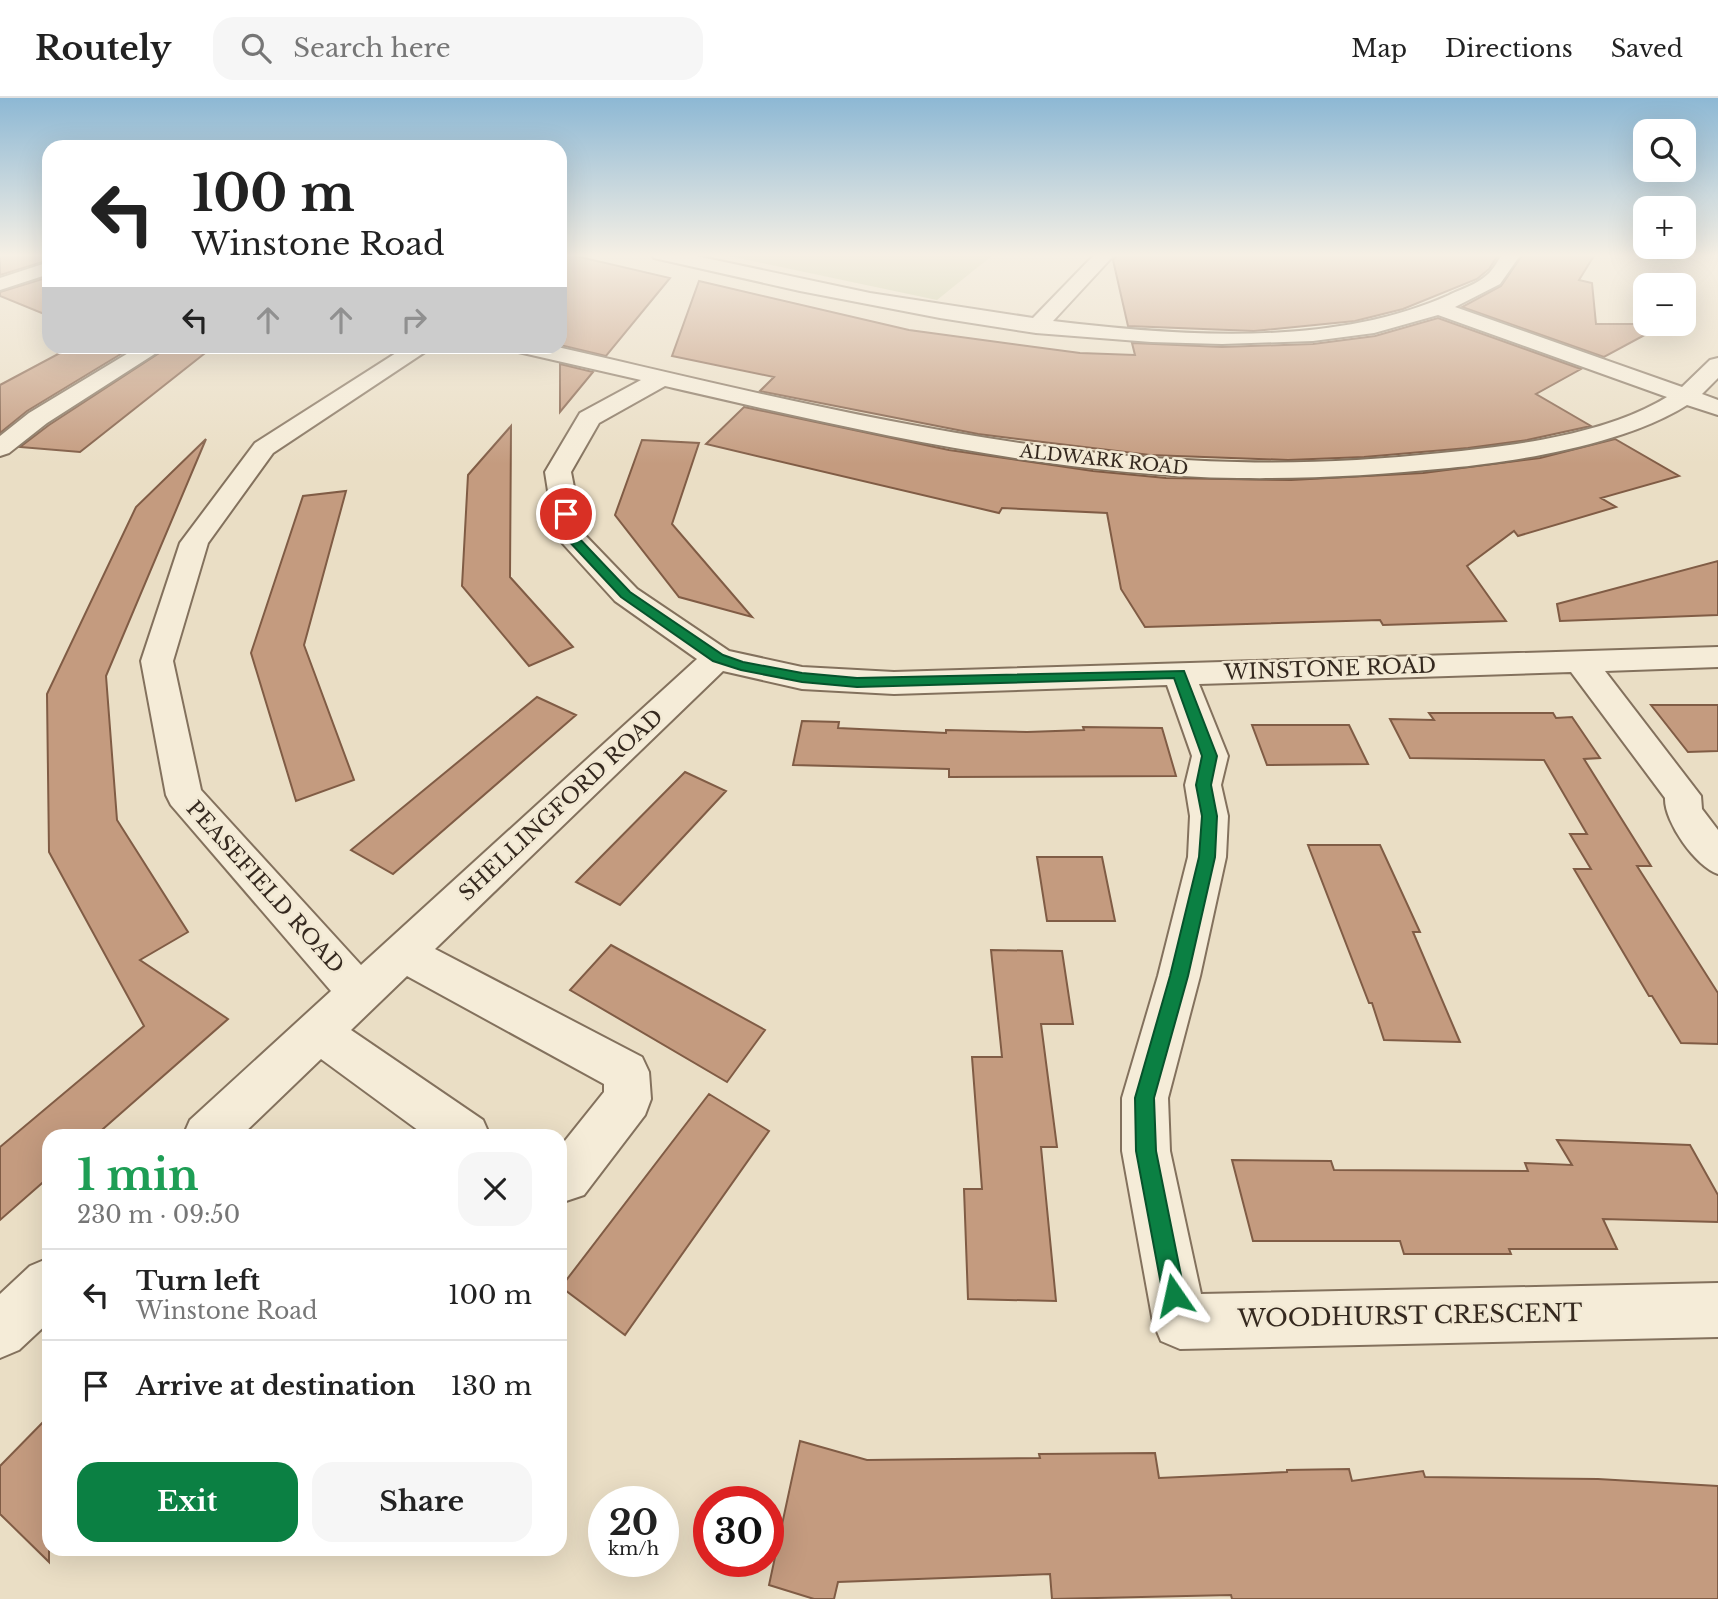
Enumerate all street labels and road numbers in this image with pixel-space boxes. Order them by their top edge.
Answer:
street label: ALDWARK ROAD [1018,440,1189,480]
street label: WINSTONE ROAD [1222,652,1437,686]
street label: SHELLINGFORD ROAD [454,704,668,906]
street label: PEASEFIELD ROAD [181,796,349,978]
street label: WOODHURST CRESCENT [1236,1298,1583,1333]

